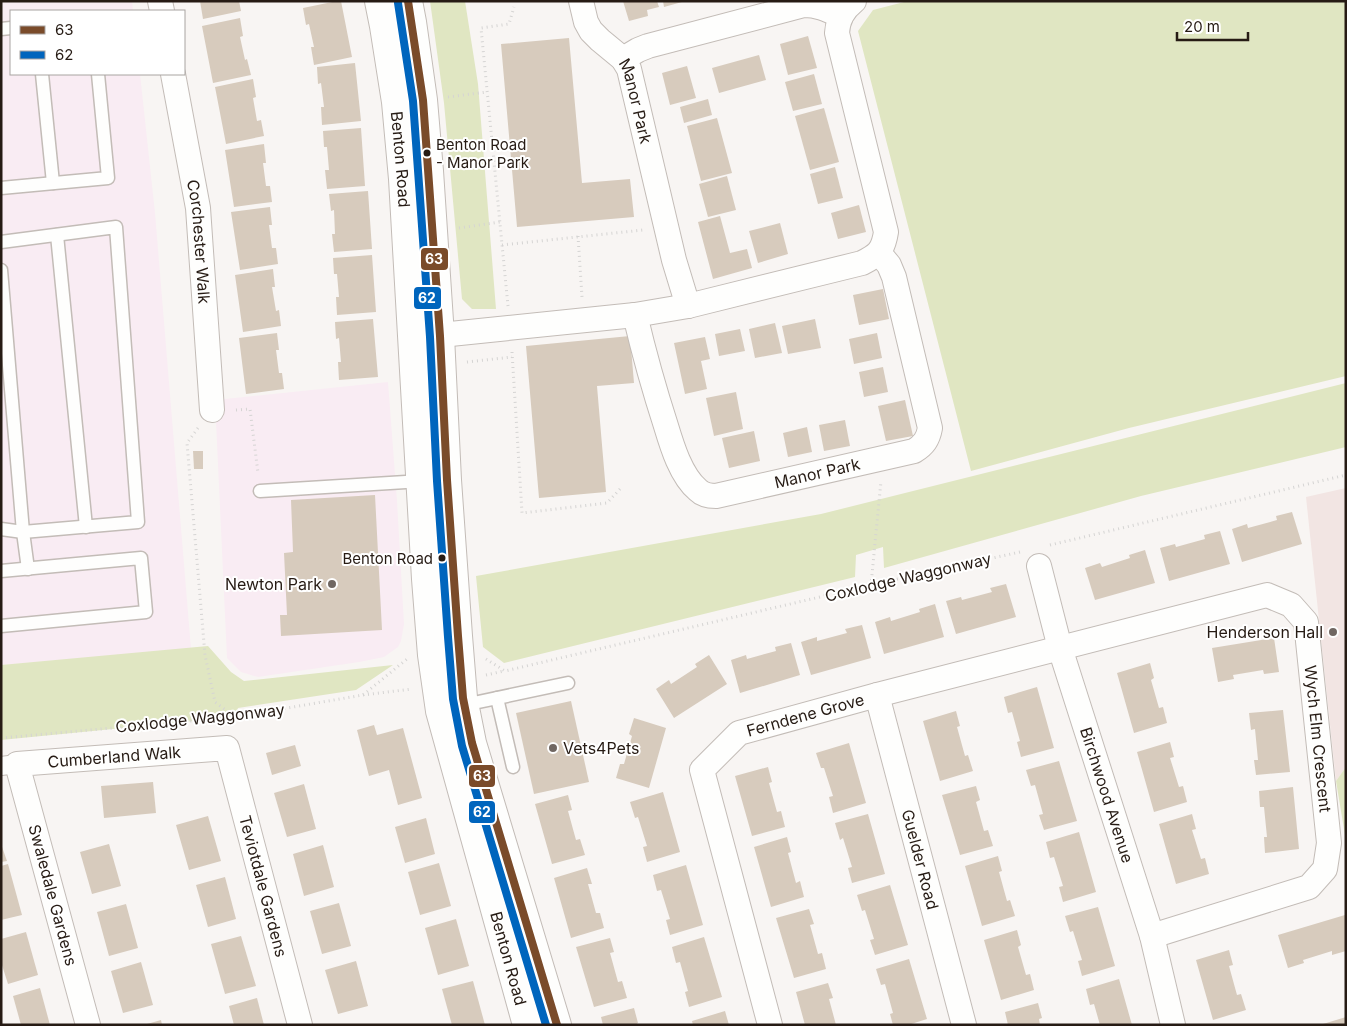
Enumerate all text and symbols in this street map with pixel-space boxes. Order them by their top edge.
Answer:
legend [10,10,185,75]
scale bar [1177,10,1248,42]
text: 20 m [1184,17,1220,36]
text: 63 [55,20,74,39]
text: 62 [55,45,73,64]
street label: Manor Park [615,55,656,146]
street label: Benton Road [387,110,415,208]
place label: Benton Road - Manor Park [436,135,530,172]
marker: Benton Road - Manor Park [422,148,432,158]
street label: Corchester Walk [183,178,215,305]
line badge: 63 [420,247,449,271]
text: 63 [425,250,443,267]
line badge: 62 [413,286,442,310]
text: 62 [418,289,436,306]
street label: Manor Park [772,454,862,492]
street label: Coxlodge Waggonway [823,548,993,606]
place label: Benton Road [343,549,433,568]
marker: Benton Road [437,553,447,563]
place label: Newton Park [225,574,322,594]
marker: Newton Park [326,578,338,590]
place label: Henderson Hall [1207,622,1323,642]
marker: Henderson Hall [1327,626,1339,638]
street label: Wych Elm Crescent [1301,664,1336,813]
street label: Ferndene Grove [744,689,866,740]
street label: Coxlodge Waggonway [114,699,286,737]
street label: Birchwood Avenue [1076,725,1138,865]
place label: Vets4Pets [563,738,639,758]
street label: Cumberland Walk [47,742,182,772]
marker: Vets4Pets [547,742,559,754]
line badge: 63 [468,764,496,788]
text: 63 [473,767,491,784]
line badge: 62 [468,800,496,824]
text: 62 [473,803,491,820]
street label: Guelder Road [898,807,943,912]
street label: Teviotdale Gardens [235,813,292,959]
street label: Swaledale Gardens [24,822,82,968]
street label: Benton Road [486,909,531,1008]

